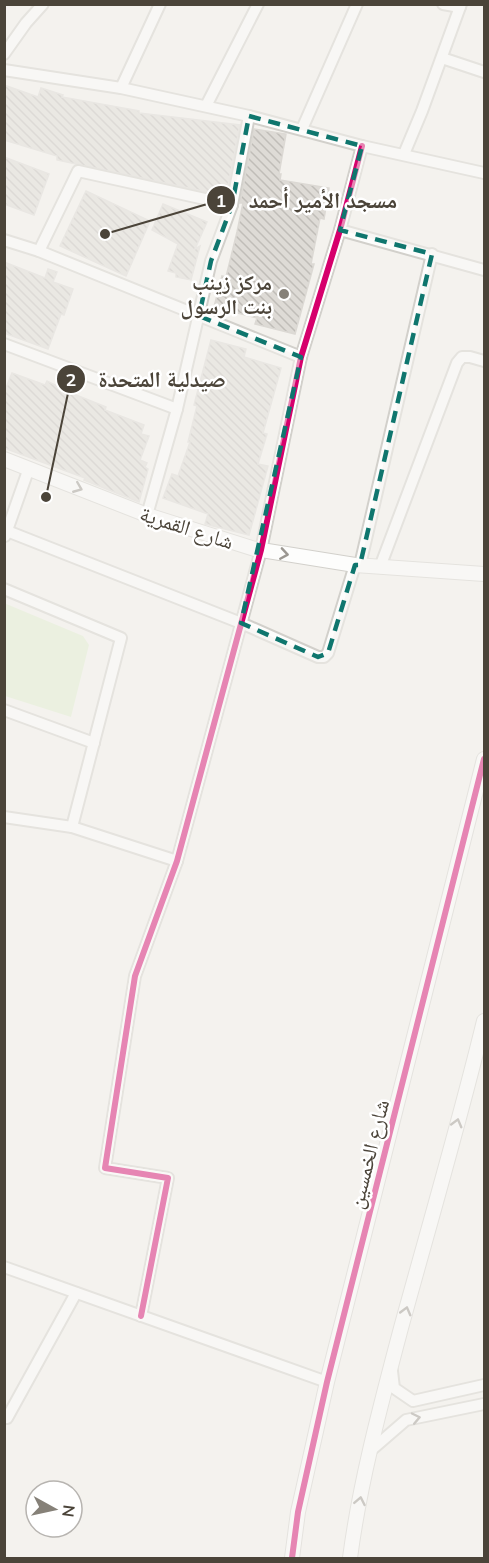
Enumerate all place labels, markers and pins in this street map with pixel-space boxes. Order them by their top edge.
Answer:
callout: مسجد الأمير أحمد [206,180,409,220]
place label: مركز زينب بنت الرسول [181,269,272,320]
marker: مركز زينب بنت الرسول [277,287,291,301]
callout: صيدلية المتحدة [56,359,238,399]

